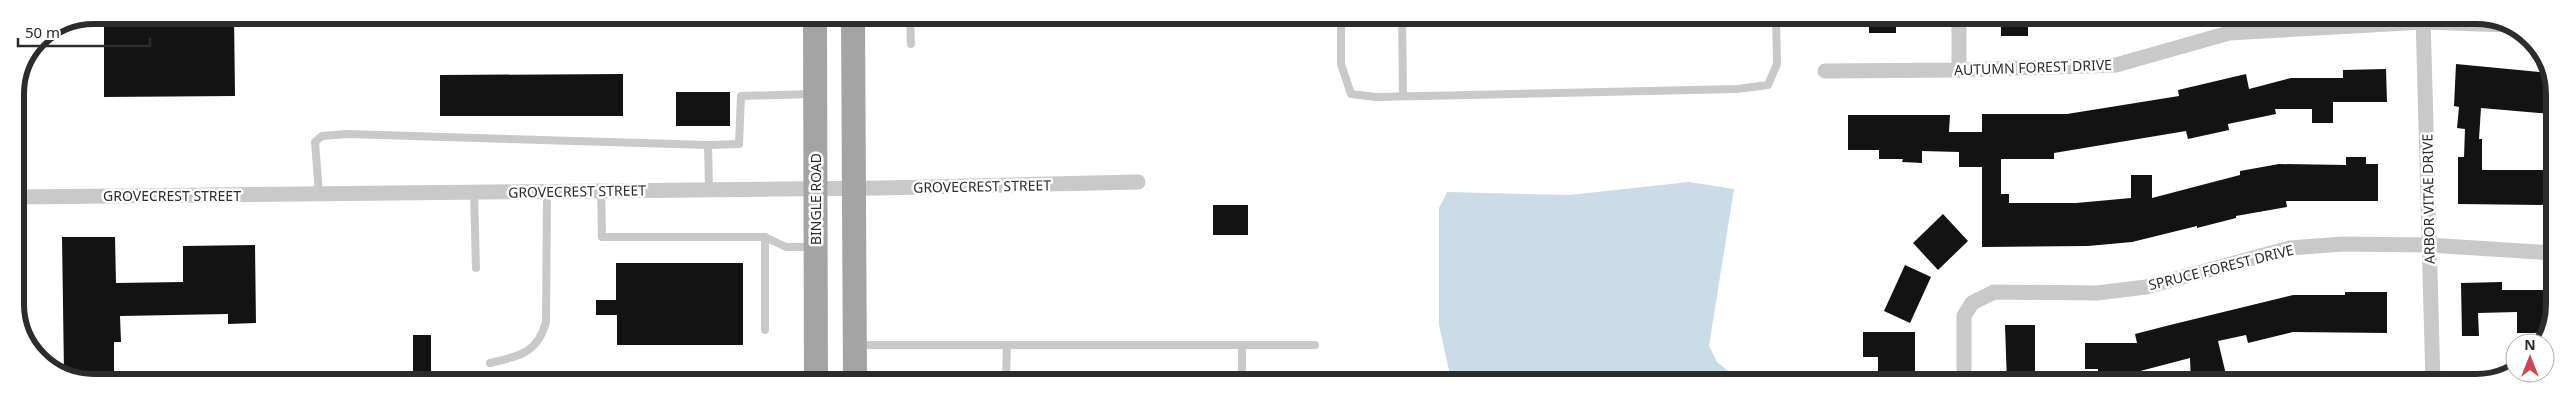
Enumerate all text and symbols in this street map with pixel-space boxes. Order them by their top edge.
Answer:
scale bar [18,15,150,47]
text: 50 m [25,22,60,42]
street label: AUTUMN FOREST DRIVE [1954,55,2112,79]
street label: ARBOR VITAE DRIVE [2417,134,2439,264]
street label: BINGLE ROAD [806,153,825,245]
street label: GROVECREST STREET [913,175,1051,197]
street label: GROVECREST STREET [508,180,646,202]
street label: GROVECREST STREET [103,186,241,205]
street label: SPRUCE FOREST DRIVE [2146,240,2296,294]
north arrow [2505,333,2555,383]
text: N [2524,335,2536,354]

